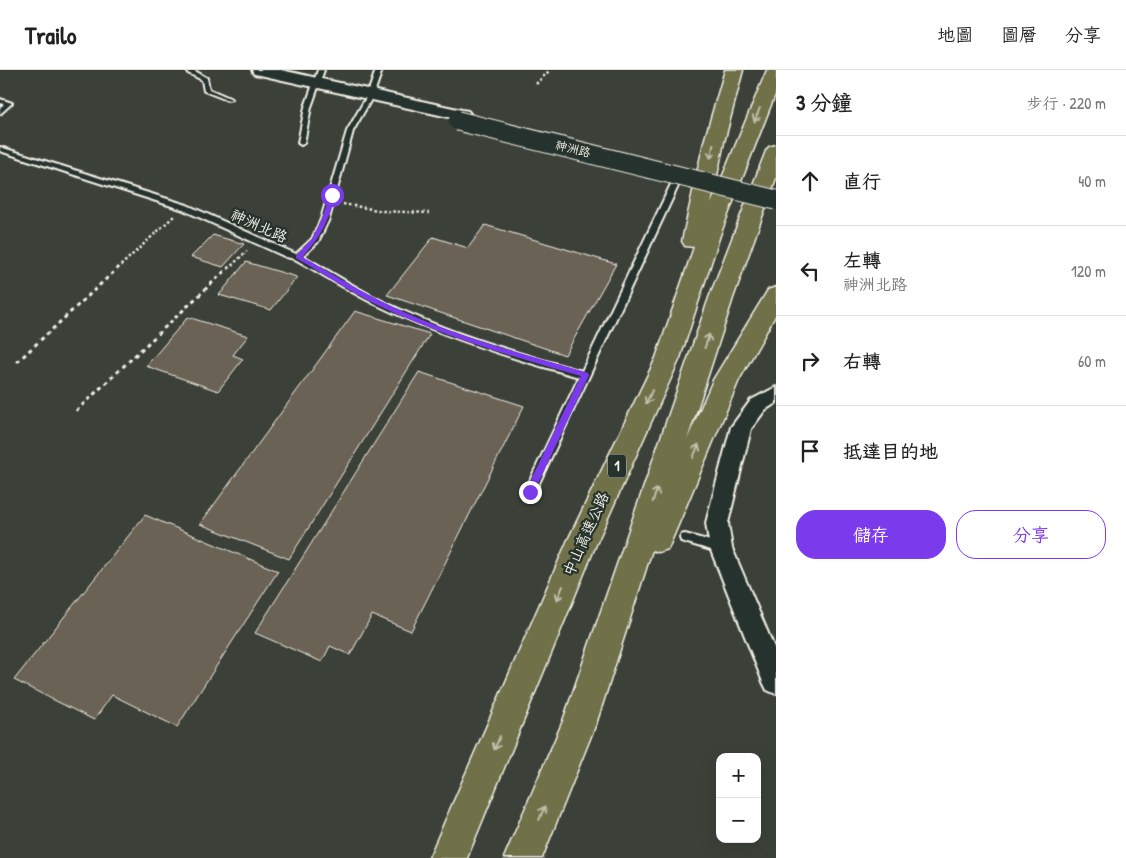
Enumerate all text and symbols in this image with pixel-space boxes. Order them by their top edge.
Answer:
text: Trailo [25,19,76,51]
text: 地圖 [937,22,973,47]
text: 圖層 [1001,22,1037,47]
text: 分享 [1065,22,1101,47]
text: 3 分鐘 [796,88,852,117]
text: 步行 · 220 m [1027,92,1106,114]
one-way arrow [752,107,762,122]
street label: 神洲路 [554,136,593,161]
one-way arrow [707,142,716,158]
icon: ahead [796,167,824,195]
text: 直行 [843,168,881,194]
text: 40 m [1078,170,1106,192]
route start [321,184,344,207]
street label: 神洲北路 [228,204,291,247]
text: 左轉 [843,247,881,273]
icon: left [796,257,824,285]
text: 120 m [1071,260,1106,282]
text: 神洲北路 [843,273,907,295]
one-way arrow [703,334,712,349]
icon: right [796,347,824,375]
text: 右轉 [843,348,881,374]
text: 60 m [1078,350,1106,372]
one-way arrow [644,390,654,405]
icon: arrive [796,437,824,465]
text: 抵達目的地 [843,438,938,464]
one-way arrow [691,444,701,459]
road number: 1 [608,454,626,478]
route end [519,481,542,504]
street label: 中山高速公路 [558,488,613,579]
one-way arrow [651,488,661,504]
button: 儲存 [796,510,946,559]
button: 分享 [956,510,1106,559]
one-way arrow [555,585,565,600]
one-way arrow [491,735,501,750]
map controls [716,753,761,843]
button: + [716,753,761,798]
button: − [716,798,761,843]
one-way arrow [537,806,547,821]

